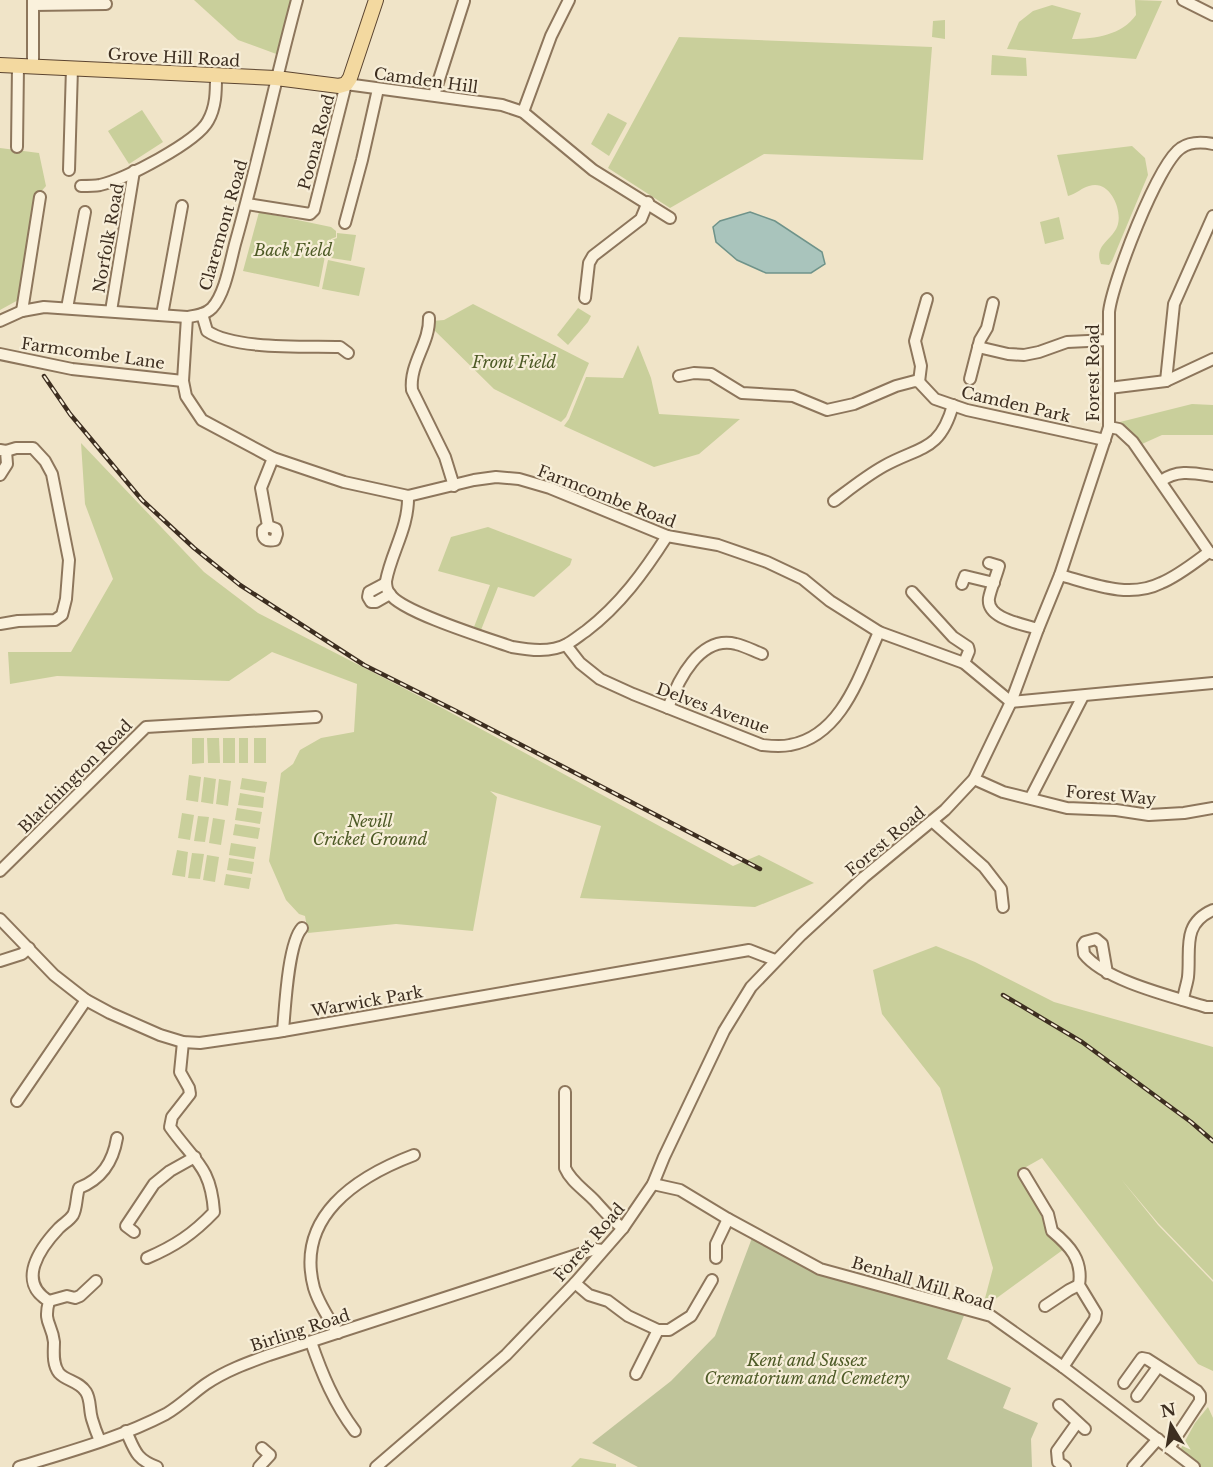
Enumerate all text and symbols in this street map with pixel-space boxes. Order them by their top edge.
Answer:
street label: Grove Hill Road [107,44,241,70]
street label: Camden Hill [373,63,479,97]
street label: Poona Road [294,92,338,192]
street label: Claremont Road [195,157,251,293]
street label: Norfolk Road [89,181,128,294]
park label: Back Field [253,240,333,260]
street label: Forest Road [1083,324,1103,422]
street label: Farmcombe Lane [20,333,166,373]
park label: Front Field [471,352,556,372]
street label: Camden Park [959,382,1073,426]
street label: Farmcombe Road [535,460,679,532]
street label: Delves Avenue [654,678,772,738]
street label: Blatchington Road [14,715,136,837]
street label: Forest Way [1065,781,1158,809]
street label: Forest Road [841,802,929,880]
park label: Nevill Cricket Ground [313,811,428,849]
street label: Warwick Park [309,981,424,1021]
street label: Forest Road [549,1198,629,1285]
street label: Benhall Mill Road [849,1252,997,1314]
street label: Birling Road [248,1304,353,1356]
park label: Kent and Sussex Crematorium and Cemetery [705,1350,910,1388]
north arrow [1141,1395,1201,1455]
text: N [1159,1399,1177,1422]

